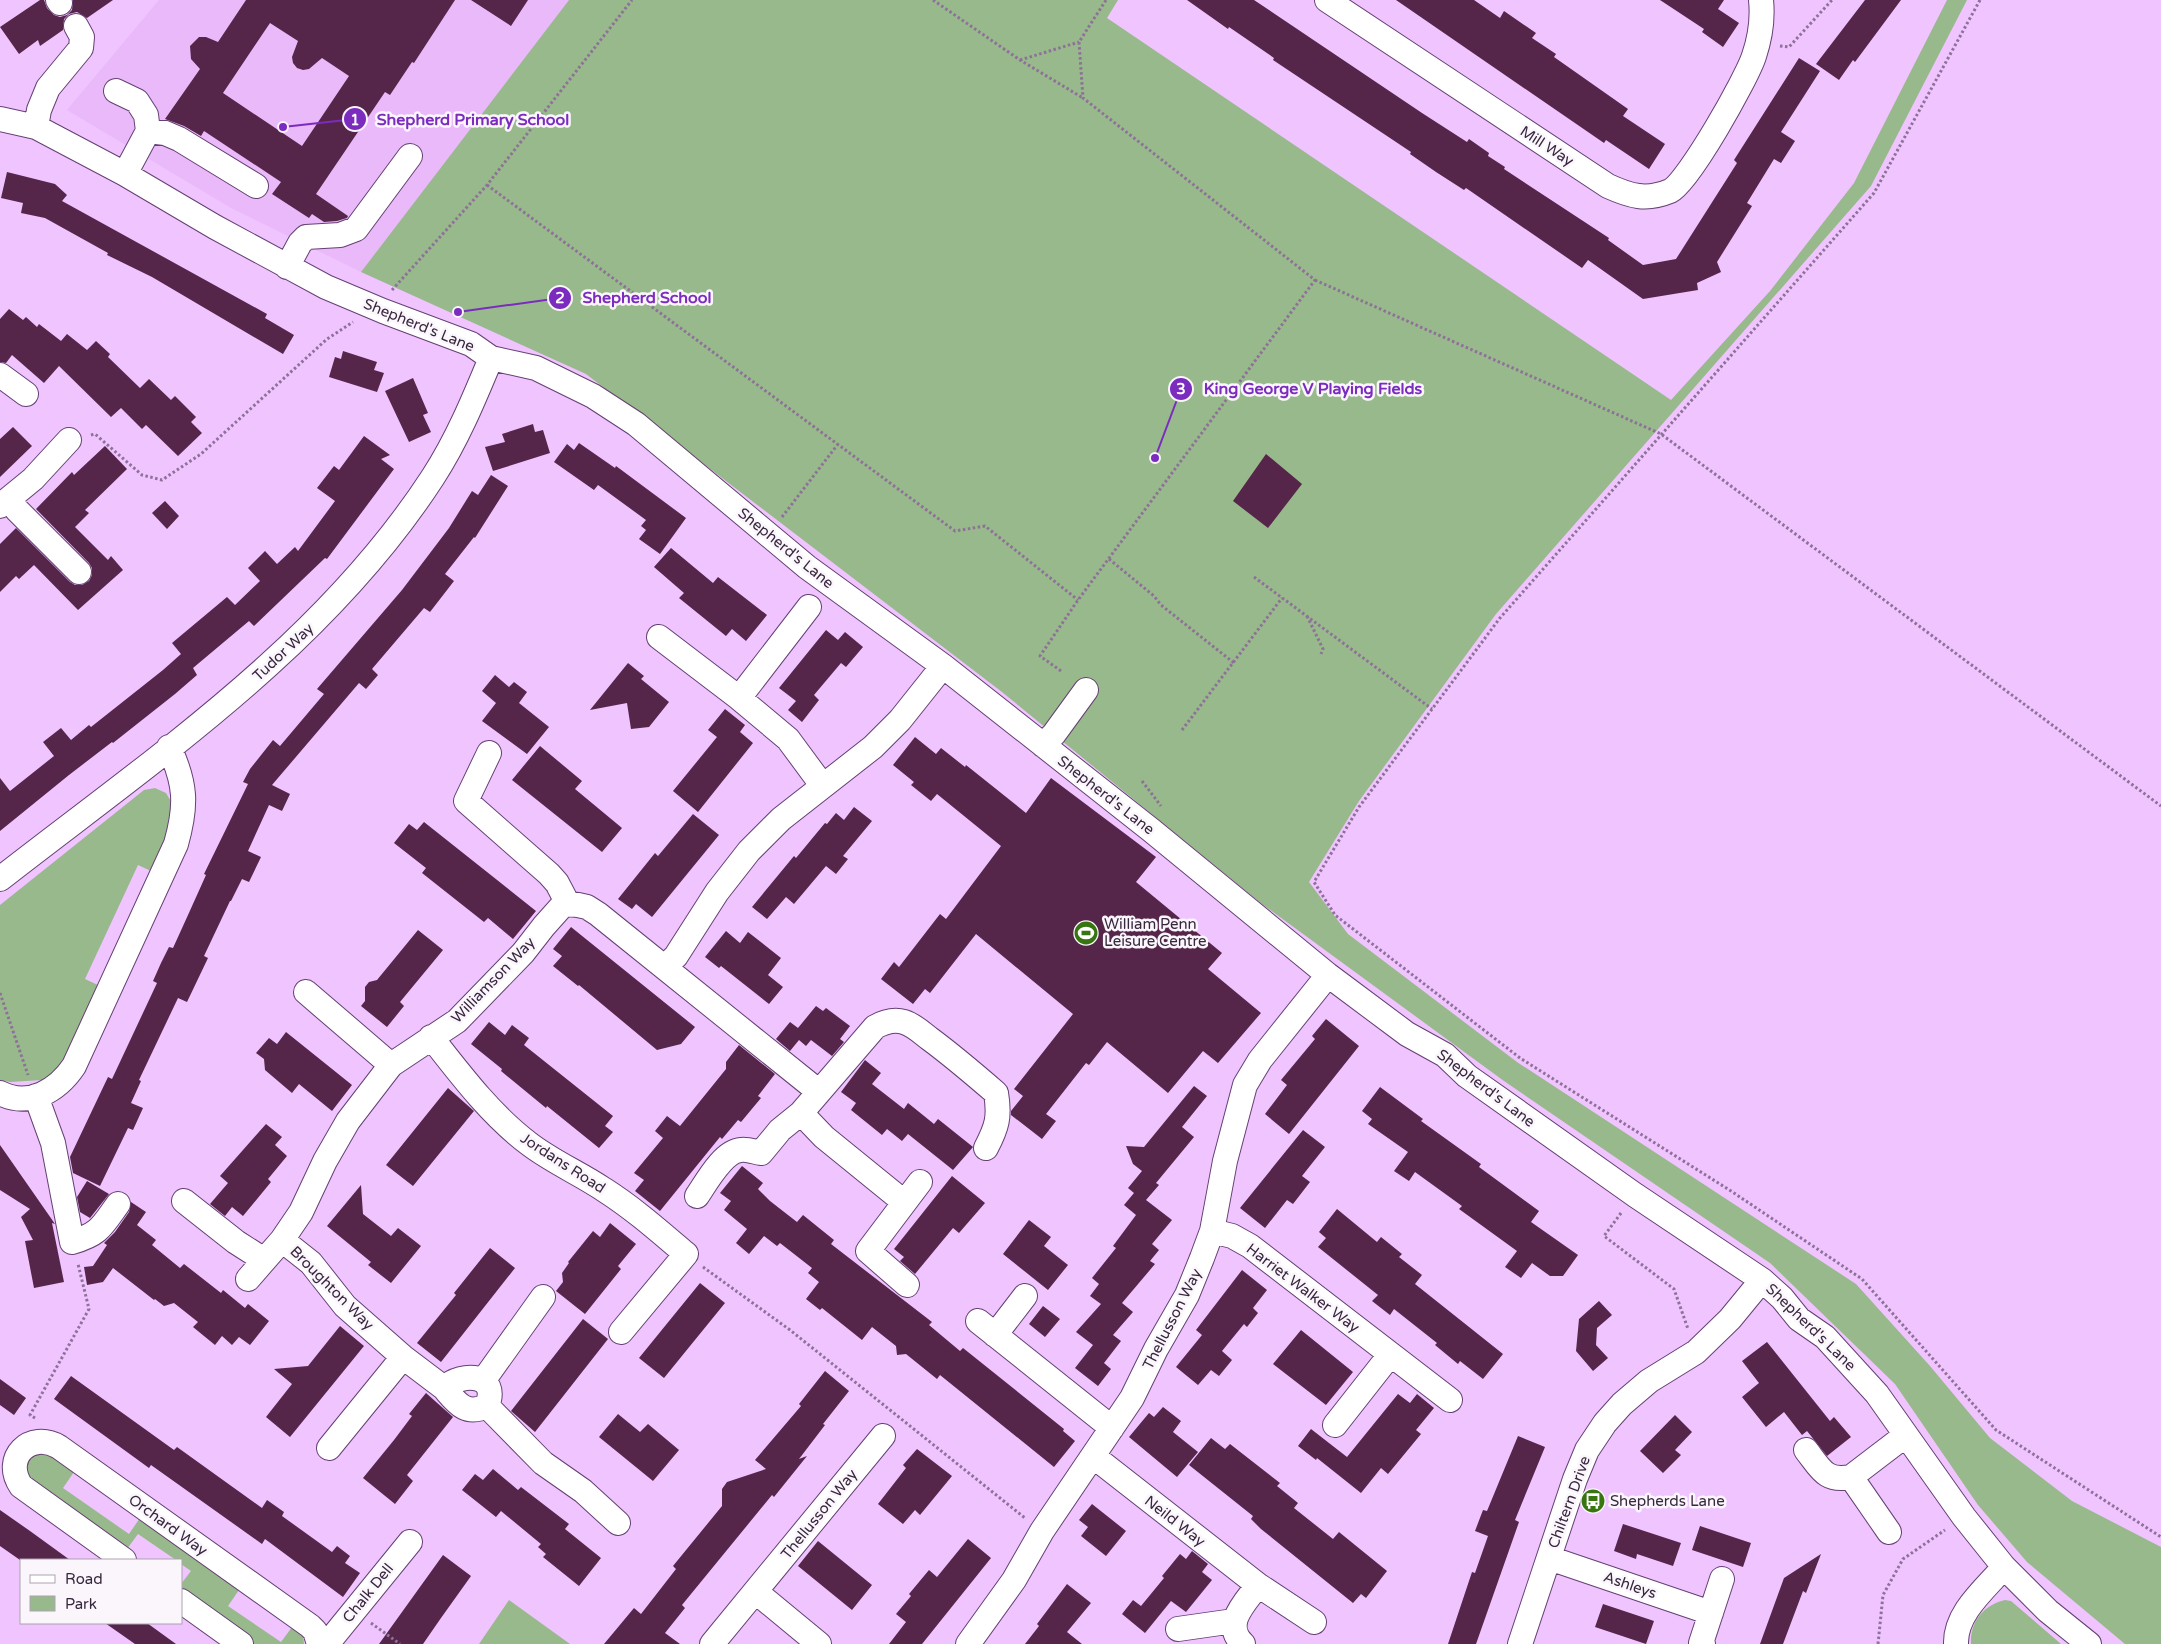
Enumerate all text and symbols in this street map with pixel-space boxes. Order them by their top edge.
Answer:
callout: Shepherd Primary School [342,104,580,135]
text: Shepherd Primary School [377,110,569,130]
text: 1 [350,111,360,129]
street label: Mill Way [1517,122,1577,170]
callout: Shepherd School [547,282,721,313]
text: Shepherd School [582,288,712,308]
text: 2 [555,289,565,307]
street label: Shepherd's Lane [361,295,477,355]
callout: King George V Playing Fields [1169,373,1432,404]
text: King George V Playing Fields [1204,379,1423,399]
text: 3 [1176,380,1186,398]
street label: Shepherd's Lane [735,504,837,592]
street label: Tudor Way [249,619,317,685]
street label: Shepherd's Lane [1054,752,1158,838]
place label: William Penn Leisure Centre [1104,915,1206,950]
sports icon: William Penn Leisure Centre [1073,920,1099,946]
street label: Williamson Way [447,933,539,1027]
street label: Shepherd's Lane [1433,1045,1539,1131]
street label: Jordans Road [517,1129,609,1197]
street label: Harriet Walker Way [1243,1240,1363,1336]
street label: Broughton Way [286,1242,378,1334]
street label: Thellusson Way [1139,1266,1205,1372]
street label: Shepherd's Lane [1762,1280,1860,1374]
street label: Chiltern Drive [1544,1453,1594,1551]
street label: Thellusson Way [777,1465,861,1563]
bus stop icon: Shepherds Lane [1580,1488,1606,1514]
street label: Orchard Way [125,1490,211,1560]
street label: Neild Way [1141,1492,1209,1550]
place label: Shepherds Lane [1610,1492,1725,1510]
legend [20,1559,182,1624]
street label: Chalk Dell [339,1560,397,1626]
street label: Ashleys [1601,1568,1659,1602]
text: Road [65,1570,103,1588]
text: Park [65,1595,97,1613]

